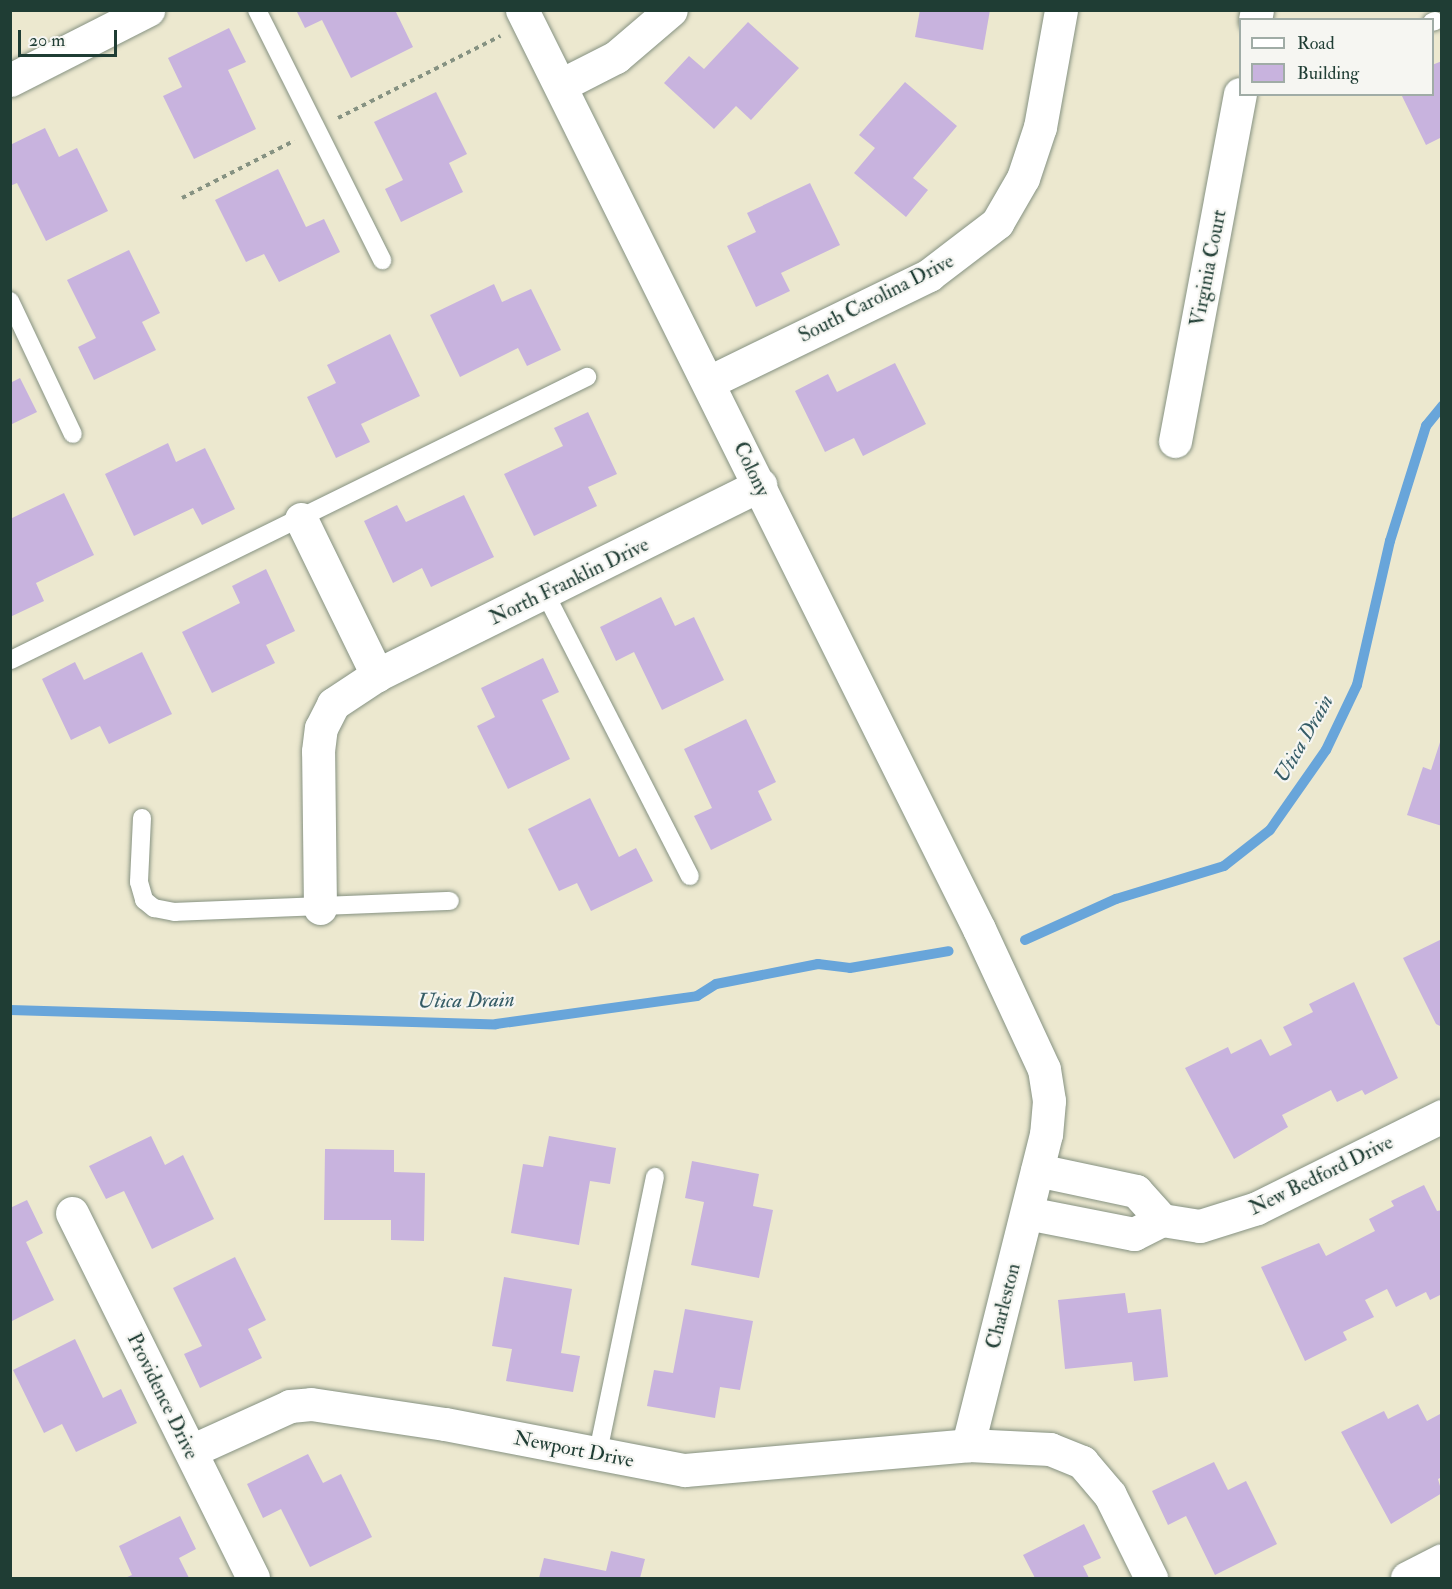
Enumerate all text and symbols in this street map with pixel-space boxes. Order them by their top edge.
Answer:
scale bar [21,18,120,56]
legend [1239,18,1434,96]
text: 20 m [29,29,65,52]
text: Road [1297,32,1335,55]
text: Building [1297,62,1359,85]
street label: Virginia Court [1185,208,1231,328]
street label: South Carolina Drive [794,249,958,347]
street label: Colony [729,438,775,500]
street label: North Franklin Drive [486,532,652,630]
water label: Utica Drain [1269,691,1339,787]
water label: Utica Drain [417,988,515,1014]
street label: New Bedford Drive [1245,1130,1397,1220]
street label: Charleston [981,1261,1025,1351]
street label: Providence Drive [122,1329,204,1463]
street label: Newport Drive [512,1426,636,1472]

